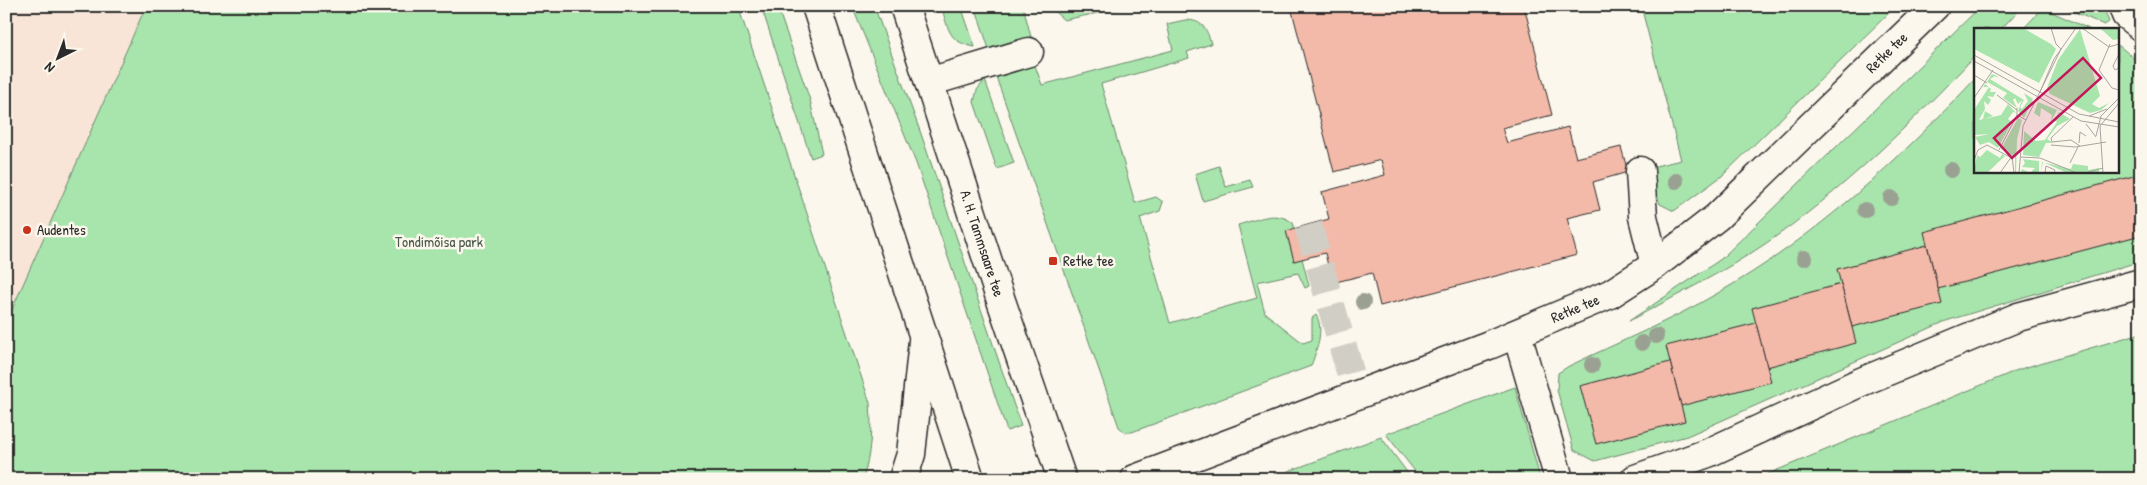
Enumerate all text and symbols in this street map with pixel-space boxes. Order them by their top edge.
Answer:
street label: Retke tee [1861,27,1912,78]
inset map [1974,28,2120,172]
north arrow [32,32,82,82]
text: N [39,58,58,78]
street label: A. H. Tammsaare tee [955,187,1010,299]
place label: Audentes [37,219,86,240]
marker: Audentes [21,224,33,236]
park label: Tondimõisa park [395,231,483,252]
place label: Retke tee [1063,250,1114,271]
marker: Retke tee [1047,255,1059,267]
street label: Retke tee [1547,289,1602,328]

